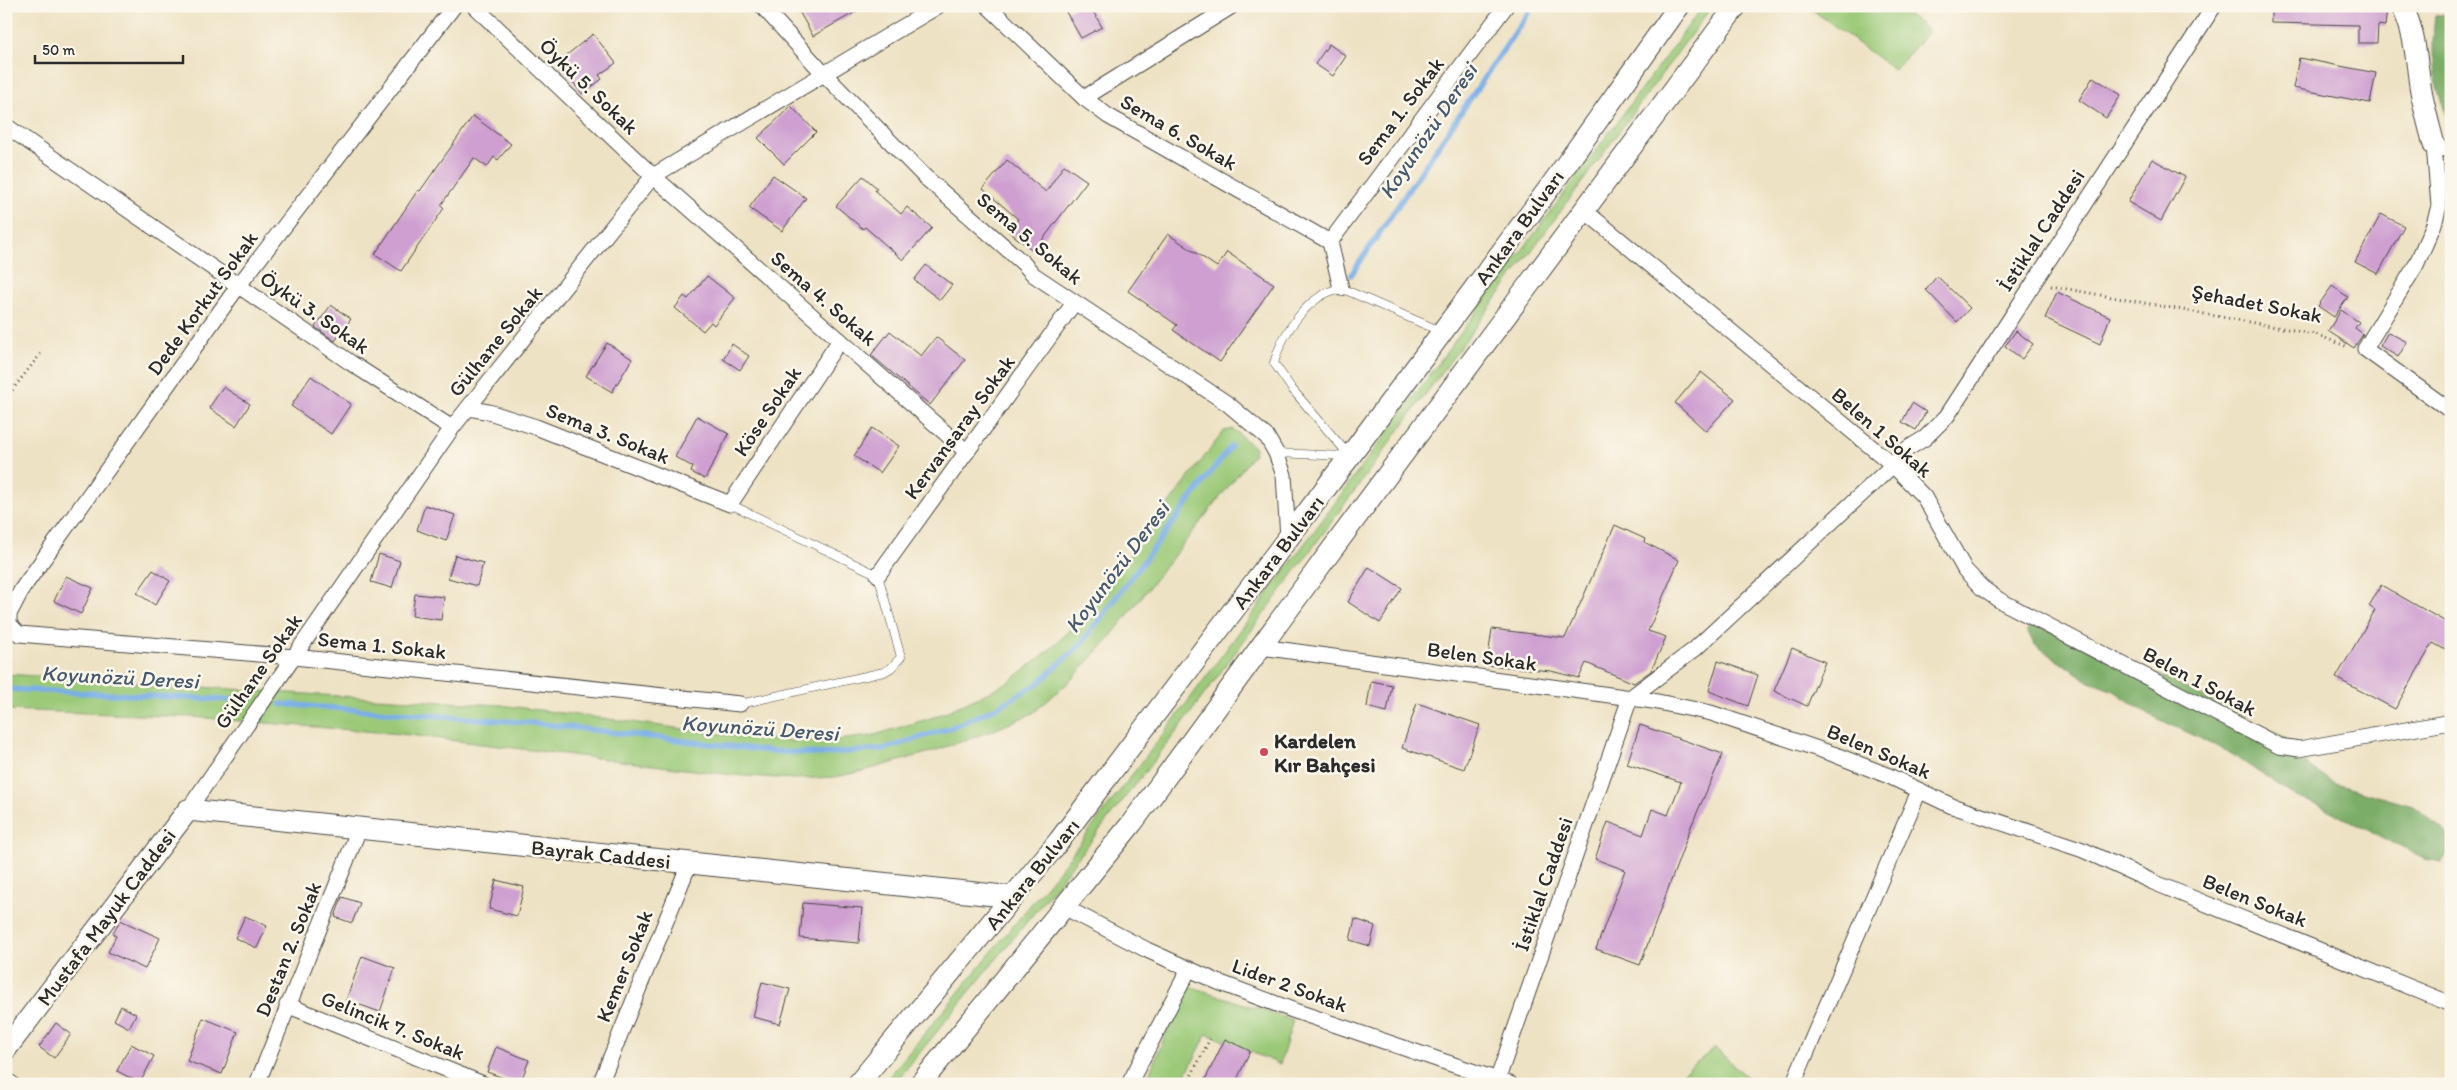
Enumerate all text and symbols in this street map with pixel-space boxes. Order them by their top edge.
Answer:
scale bar [35,32,182,64]
street label: Öykü 5. Sokak [534,33,644,139]
text: 50 m [42,41,75,59]
street label: Sema 1. Sokak [1351,52,1449,170]
water label: Koyunözü Deresi [1373,56,1485,204]
street label: Sema 6. Sokak [1116,89,1242,176]
street label: İstiklal Caddesi [1992,164,2090,296]
street label: Ankara Bulvarı [1469,165,1569,289]
street label: Sema 5. Sokak [972,187,1088,290]
street label: Dede Korkut Sokak [141,226,263,380]
street label: Sema 4. Sokak [766,245,882,351]
street label: Öykü 3. Sokak [255,265,375,359]
street label: Şehadet Sokak [2190,278,2324,328]
street label: Gülhane Sokak [443,280,547,401]
street label: Kervansaray Sokak [898,350,1020,504]
street label: Köse Sokak [728,361,806,461]
street label: Belen 1 Sokak [1827,382,1937,483]
street label: Sema 3. Sokak [543,397,674,469]
street label: Ankara Bulvarı [1227,490,1329,614]
water label: Koyunözü Deresi [1059,494,1177,638]
street label: Gülhane Sokak [209,608,307,734]
street label: Sema 1. Sokak [316,626,448,664]
street label: Belen Sokak [1426,636,1539,676]
street label: Belen 1 Sokak [2139,641,2261,721]
water label: Koyunözü Deresi [41,659,202,695]
water label: Koyunözü Deresi [681,709,842,747]
street label: Belen Sokak [1823,718,1935,784]
place label: Kardelen Kır Bahçesi [1274,728,1376,778]
marker: Kardelen Kır Bahçesi [1258,746,1270,758]
street label: Ankara Bulvarı [980,813,1084,935]
street label: İstiklal Caddesi [1508,814,1578,954]
street label: Mustafa Mayuk Caddesi [31,824,181,1010]
street label: Bayrak Caddesi [530,834,672,874]
street label: Belen Sokak [2199,868,2311,932]
street label: Destan 2. Sokak [250,878,327,1020]
street label: Kemer Sokak [590,906,658,1026]
street label: Lider 2 Sokak [1229,953,1351,1018]
street label: Gelincik 7. Sokak [318,985,469,1065]

